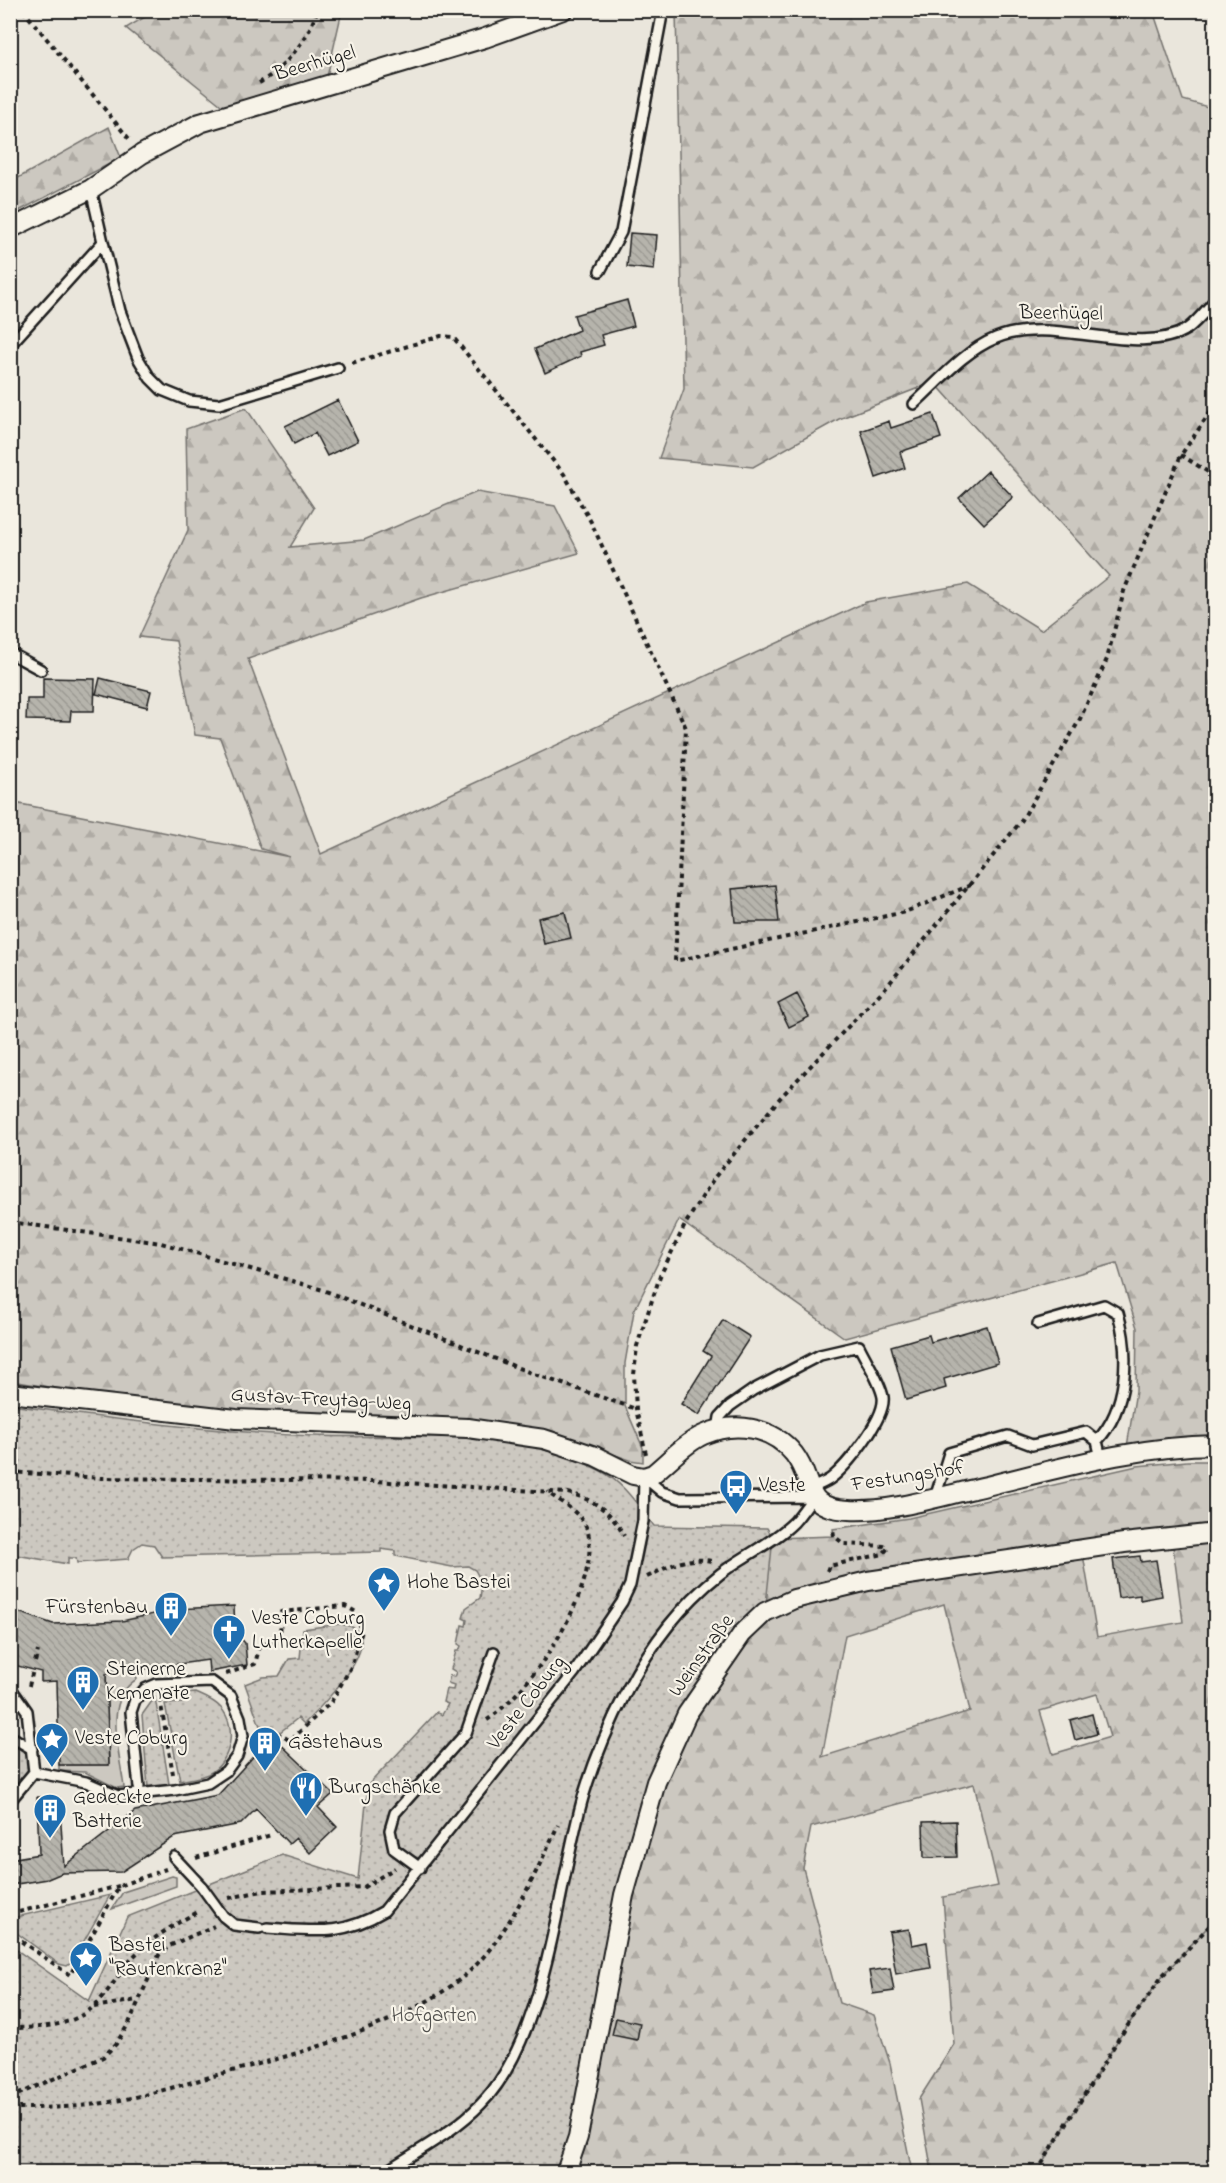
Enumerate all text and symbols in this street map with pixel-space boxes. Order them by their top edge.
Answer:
street label: Beerhügel [270,38,360,92]
street label: Beerhügel [1018,298,1103,332]
street label: Gustav-Freytag-Weg [230,1380,412,1422]
street label: Festungshof [848,1453,967,1503]
bus stop icon: Veste [718,1468,754,1515]
place label: Veste [758,1471,806,1501]
place icon: Hohe Bastei [366,1565,402,1612]
place label: Hohe Bastei [407,1568,511,1598]
building icon: Fürstenbau [153,1590,189,1637]
place label: Fürstenbau [45,1593,148,1623]
place label: Veste Coburg Lutherkapelle [251,1604,365,1658]
street label: Weinstraße [662,1608,743,1704]
church icon: Veste Coburg Lutherkapelle [211,1613,247,1660]
street label: Veste Coburg [480,1649,575,1759]
place label: Steinerne Kemenate [106,1655,190,1709]
building icon: Steinerne Kemenate [65,1664,101,1711]
place icon: Veste Coburg [34,1721,70,1768]
place label: Veste Coburg [74,1724,188,1756]
building icon: Gästehaus [247,1725,283,1772]
place label: Gästehaus [288,1728,383,1758]
restaurant icon: Burgschänke [288,1770,324,1817]
place label: Burgschänke [328,1773,441,1805]
place label: Gedeckte Batterie [72,1783,152,1837]
building icon: Gedeckte Batterie [32,1792,68,1839]
place label: Bastei "Rautenkranz" [108,1931,227,1985]
place icon: Bastei "Rautenkranz" [68,1940,104,1987]
park label: Hofgarten [391,2001,477,2033]

